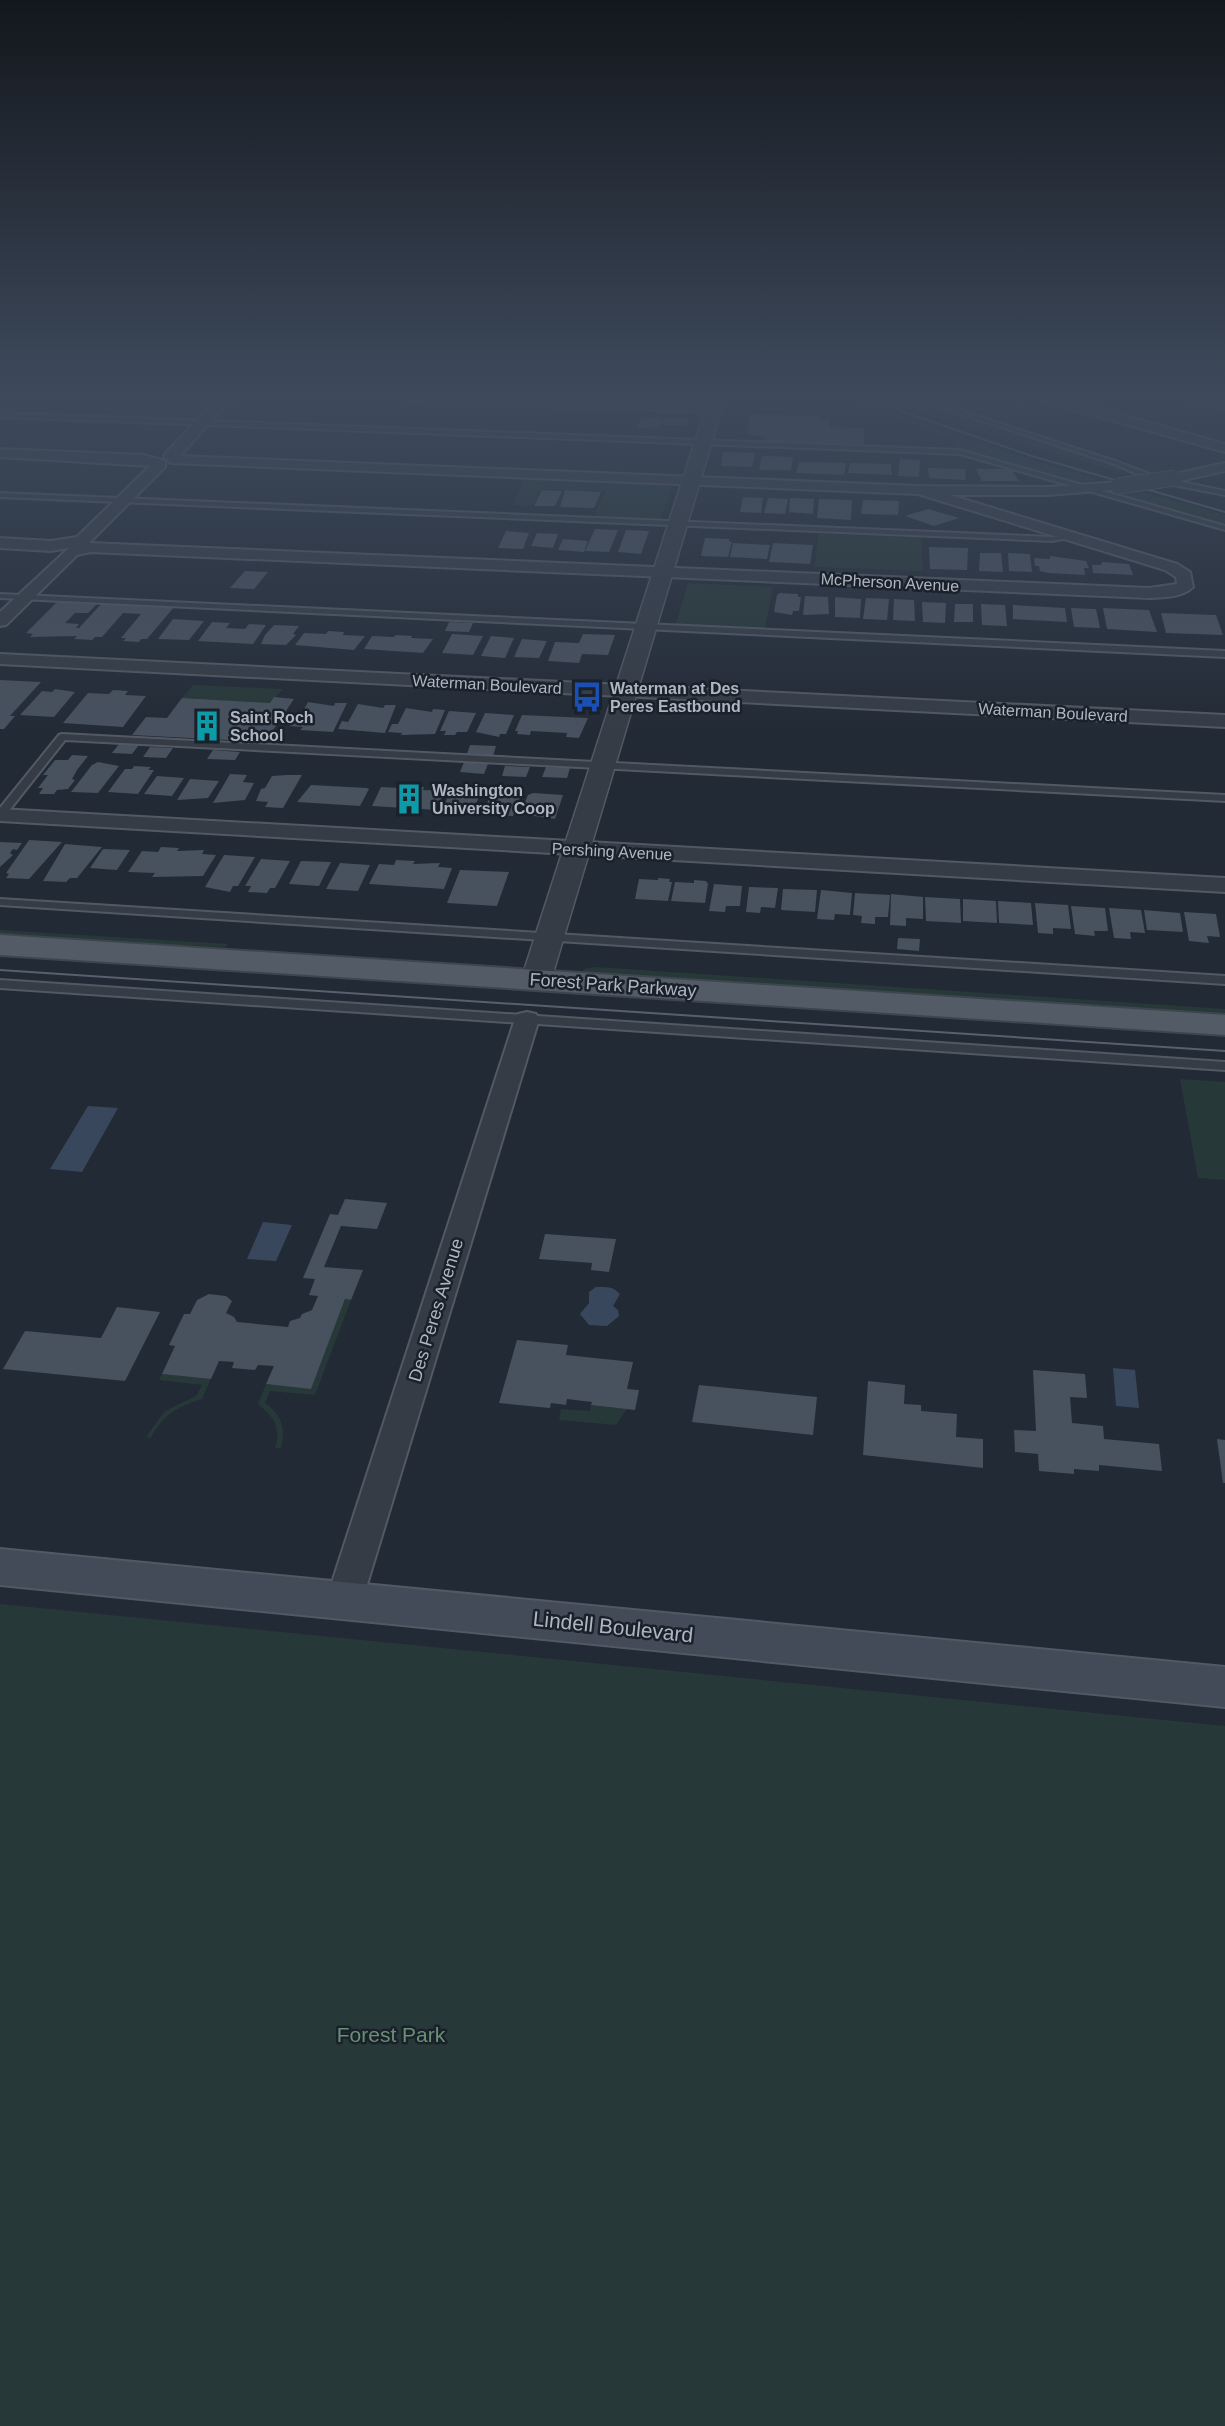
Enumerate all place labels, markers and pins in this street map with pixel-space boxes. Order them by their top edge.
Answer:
bus stop icon: Waterman at Des Peres Eastbound [570,680,604,714]
place label: Waterman at Des Peres Eastbound [610,680,741,715]
building icon: Saint Roch School [190,709,224,743]
place label: Saint Roch School [230,709,314,744]
building icon: Washington University Coop [392,782,426,816]
place label: Washington University Coop [432,782,555,817]

